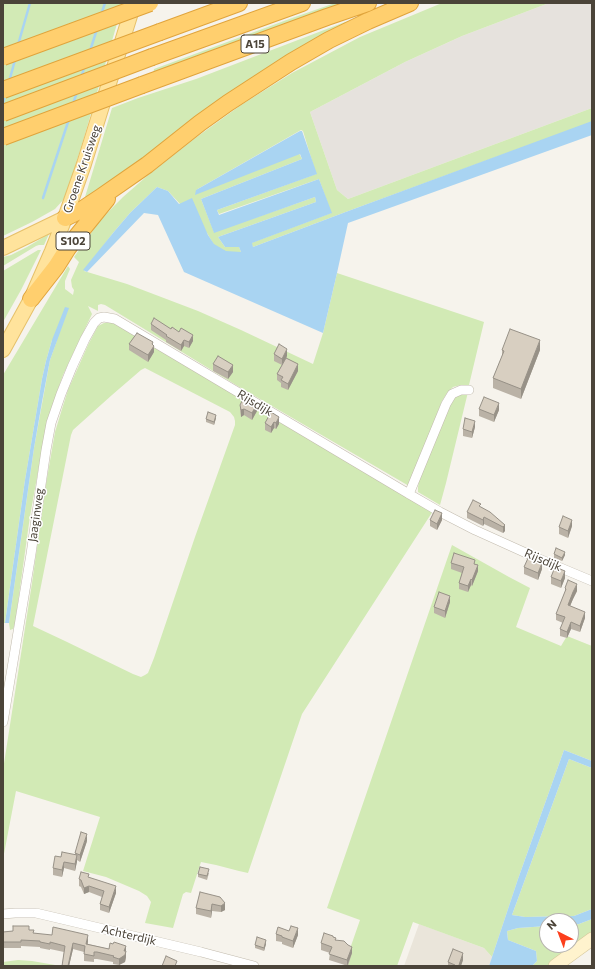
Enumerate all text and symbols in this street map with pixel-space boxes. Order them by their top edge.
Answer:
road number: A15 [241,35,269,53]
street label: Groene Kruisweg [60,123,104,215]
road number: S102 [56,232,90,250]
street label: Rijsdijk [234,387,276,419]
street label: Jaaginweg [25,487,47,543]
street label: Rijsdijk [522,546,564,574]
north arrow [539,913,579,953]
text: N [544,917,559,932]
street label: Achterdijk [100,922,158,948]

